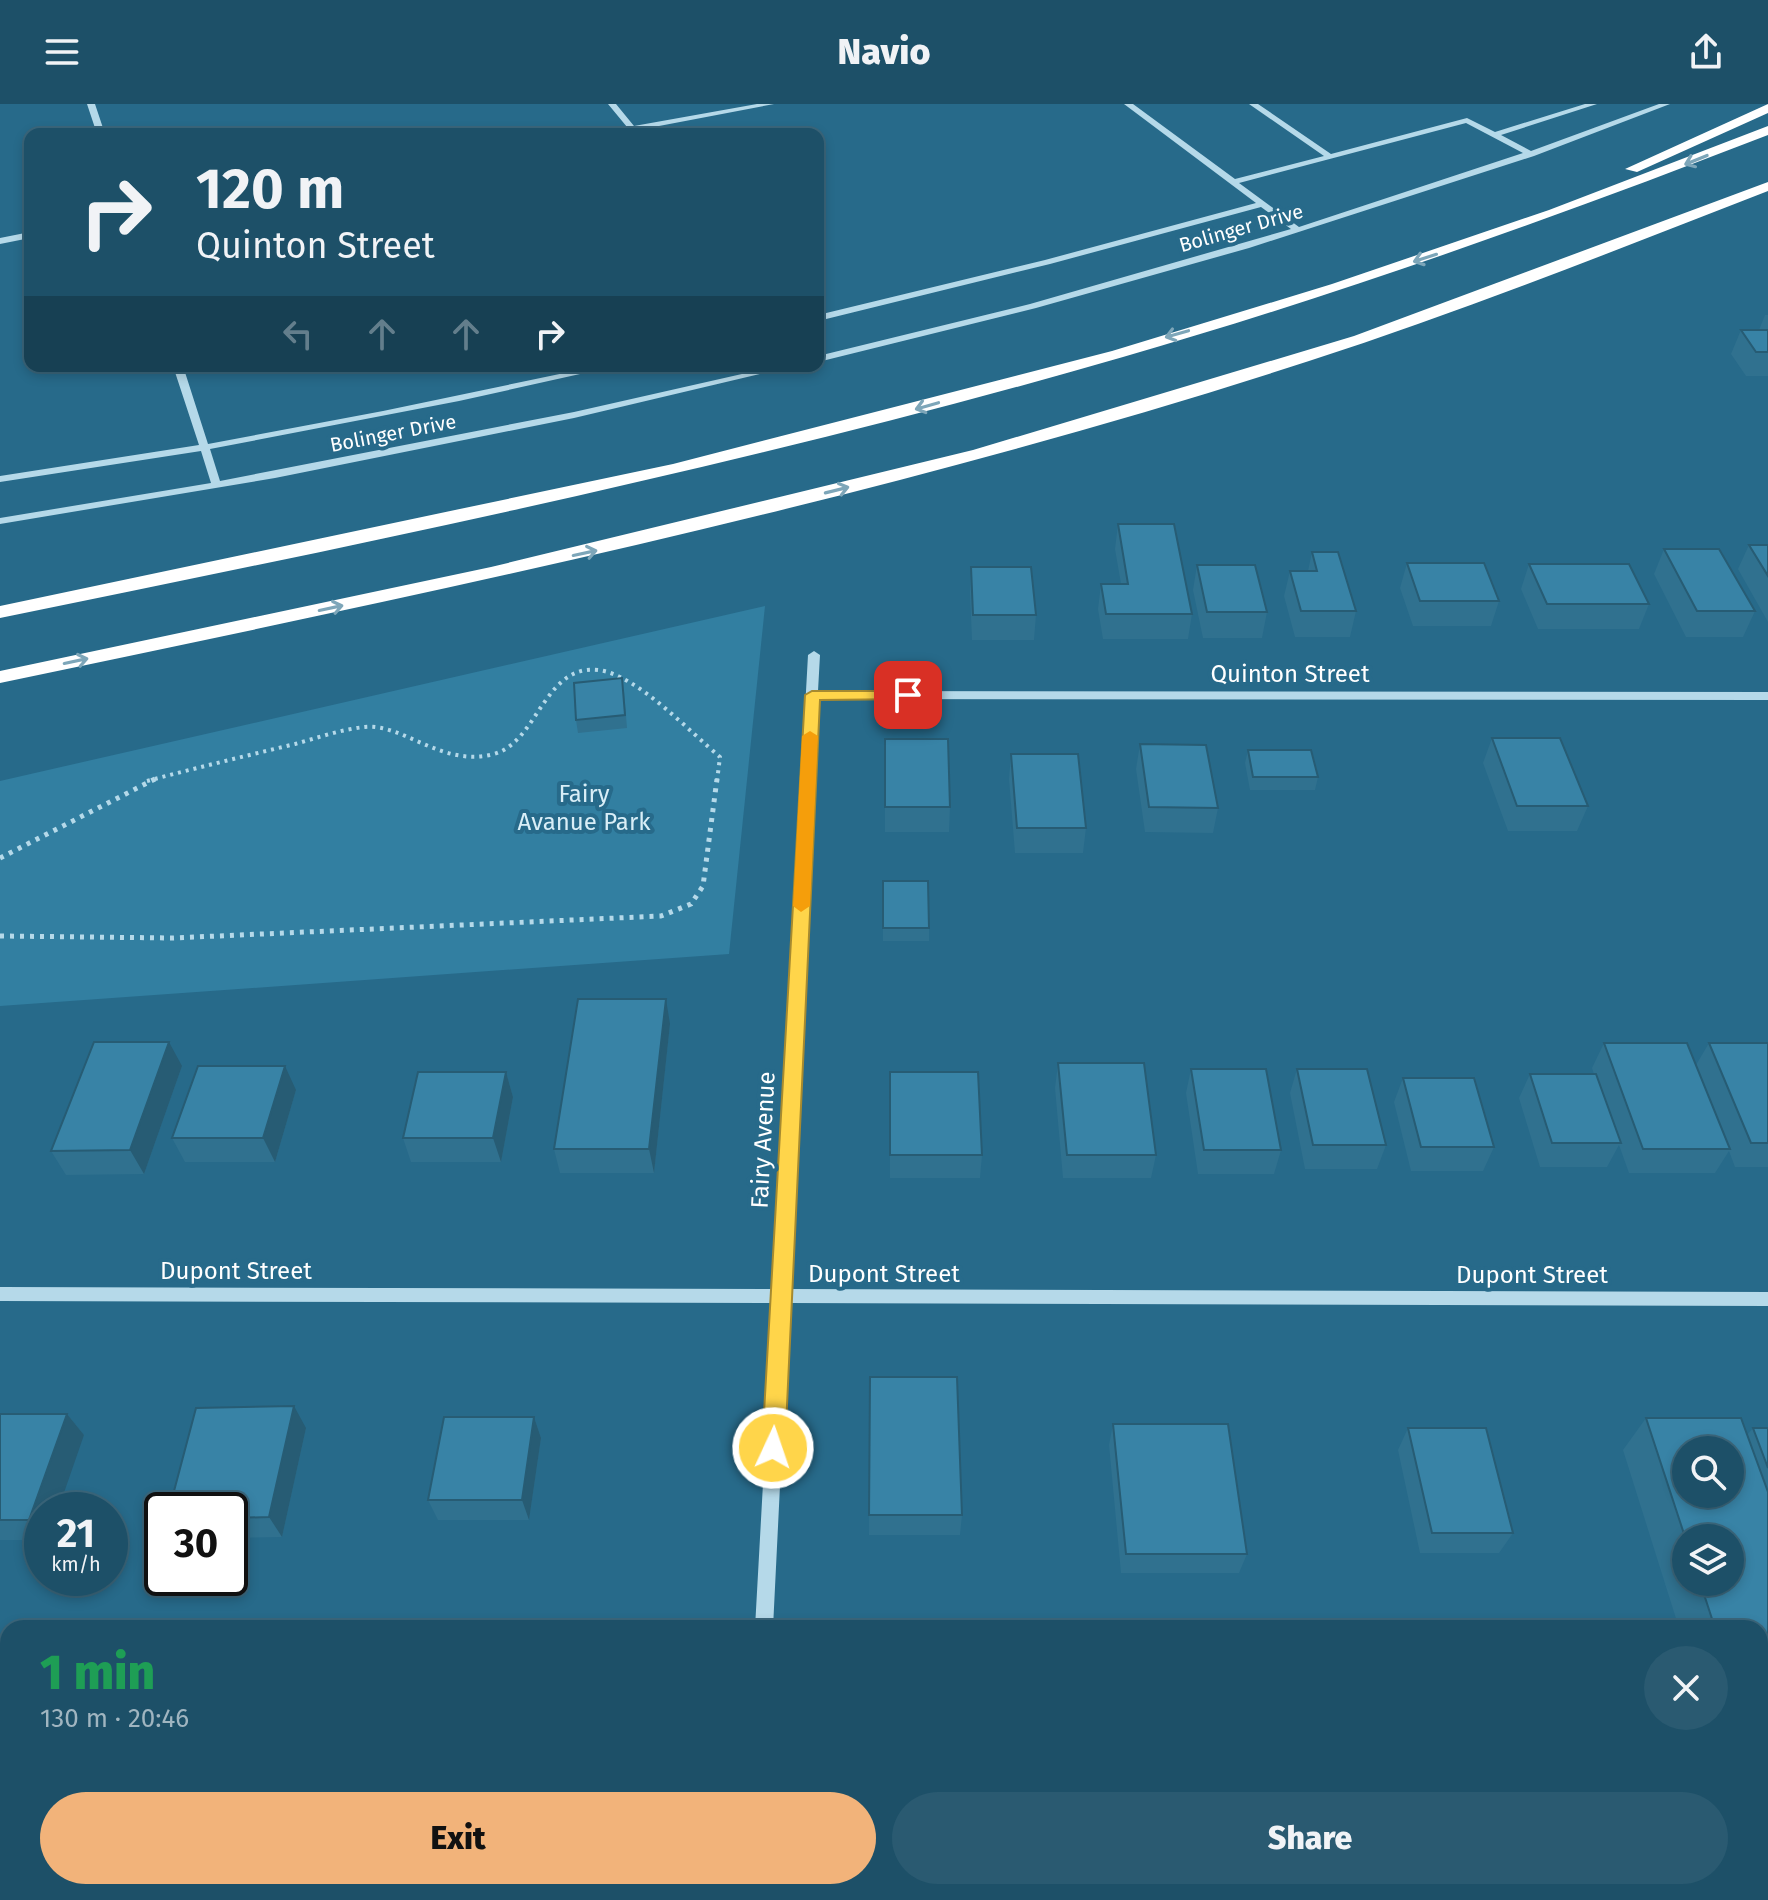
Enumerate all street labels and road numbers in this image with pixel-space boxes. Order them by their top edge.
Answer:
street label: Bolinger Drive [1176,199,1306,257]
street label: Bolinger Drive [328,409,458,457]
street label: Quinton Street [1210,660,1370,688]
street label: Fairy Avenue [745,1071,781,1209]
street label: Dupont Street [160,1257,312,1285]
street label: Dupont Street [808,1260,960,1288]
street label: Dupont Street [1456,1261,1608,1289]

